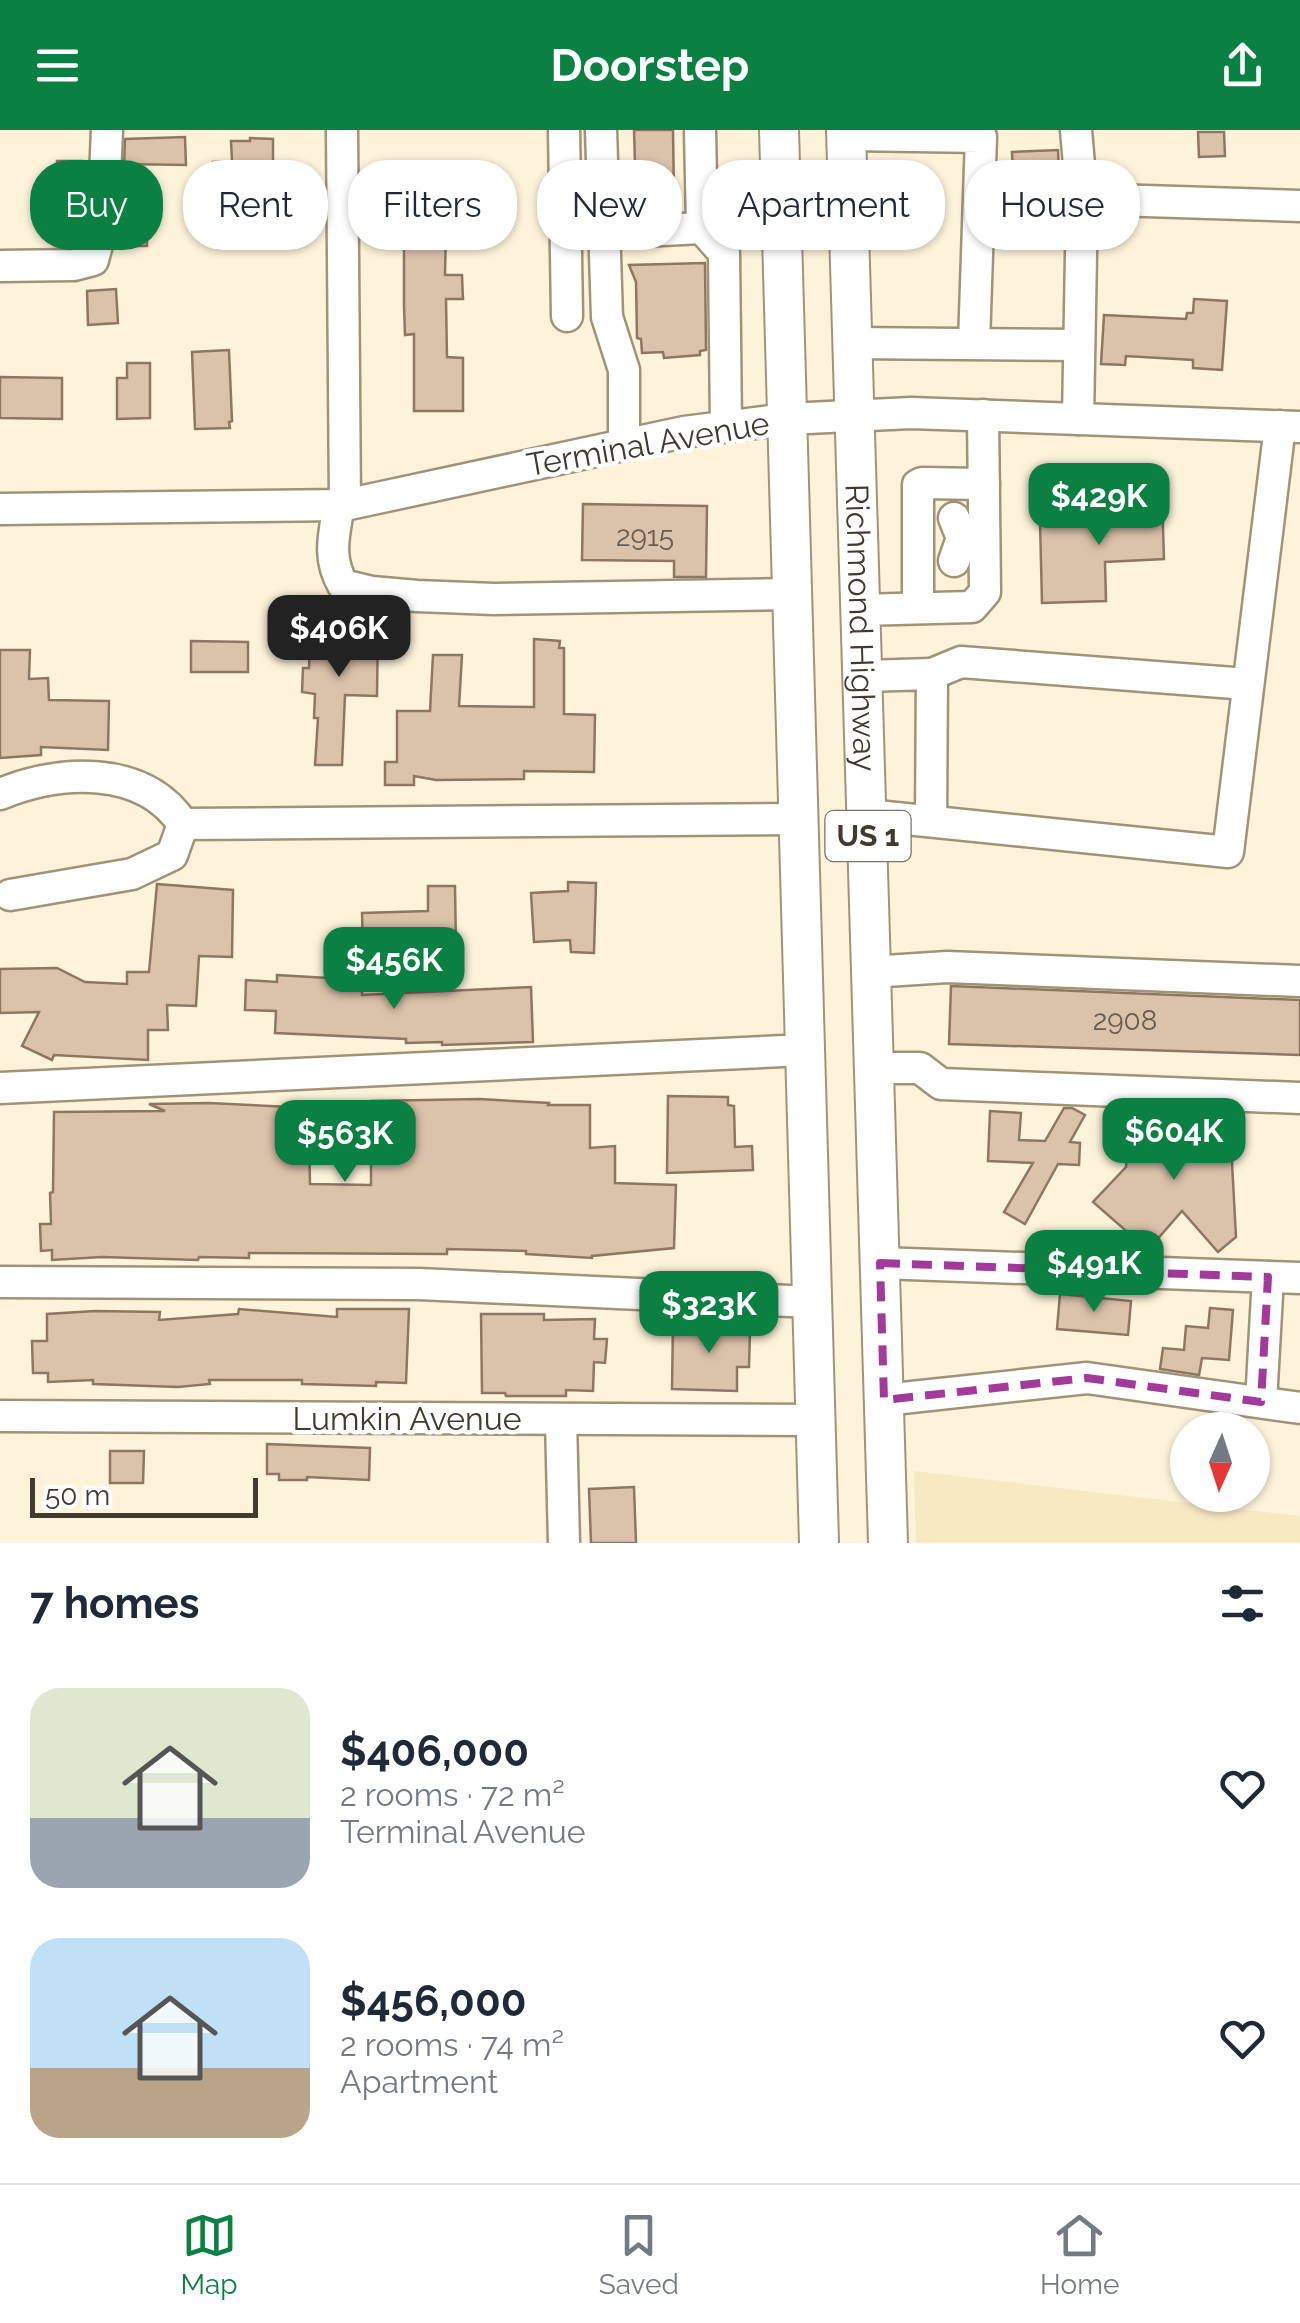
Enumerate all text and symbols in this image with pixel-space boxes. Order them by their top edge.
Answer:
icon: menu [30,38,85,93]
icon: share [1215,38,1270,93]
text: Doorstep [551,39,749,92]
chip: Buy [30,160,163,250]
chip: Rent [183,160,328,250]
chip: Filters [348,160,517,250]
chip: New [537,160,682,250]
chip: Apartment [702,160,945,250]
chip: House [965,160,1140,250]
street label: Terminal Avenue [524,404,772,483]
pin: $429K [1029,463,1169,548]
text: $429K [1051,477,1147,514]
street label: Richmond Highway [839,483,884,772]
house number: 2915 [616,520,674,553]
pin: $406K [269,595,409,680]
text: $406K [289,609,389,646]
road number: US 1 [826,811,910,861]
pin: $456K [324,927,464,1012]
text: $456K [345,941,443,978]
house number: 2908 [1093,1004,1157,1037]
pin: $604K [1104,1098,1244,1183]
pin: $563K [275,1100,415,1185]
text: $604K [1124,1112,1224,1149]
text: $563K [297,1114,393,1151]
pin: $491K [1024,1230,1164,1315]
text: $491K [1047,1244,1141,1281]
pin: $323K [639,1271,779,1356]
text: $323K [661,1285,757,1322]
street label: Lumkin Avenue [292,1400,522,1437]
north arrow [1170,1412,1270,1512]
map controls [1170,1412,1270,1512]
scale bar [30,1473,258,1518]
text: 50 m [45,1479,110,1512]
icon: filters [1215,1576,1270,1631]
text: 7 homes [30,1579,199,1628]
text: $406,000 [340,1727,529,1776]
icon: home [110,1728,230,1848]
icon: heart [1215,1761,1270,1816]
text: 2 rooms · 72 m² [340,1776,565,1813]
text: Terminal Avenue [340,1813,586,1850]
text: $456,000 [340,1977,526,2026]
icon: home [110,1978,230,2098]
icon: heart [1215,2011,1270,2066]
text: 2 rooms · 74 m² [340,2026,564,2063]
text: Apartment [340,2063,498,2100]
tab: Map [181,2208,238,2301]
tab: Saved [599,2208,679,2301]
tab: Home [1040,2208,1119,2301]

